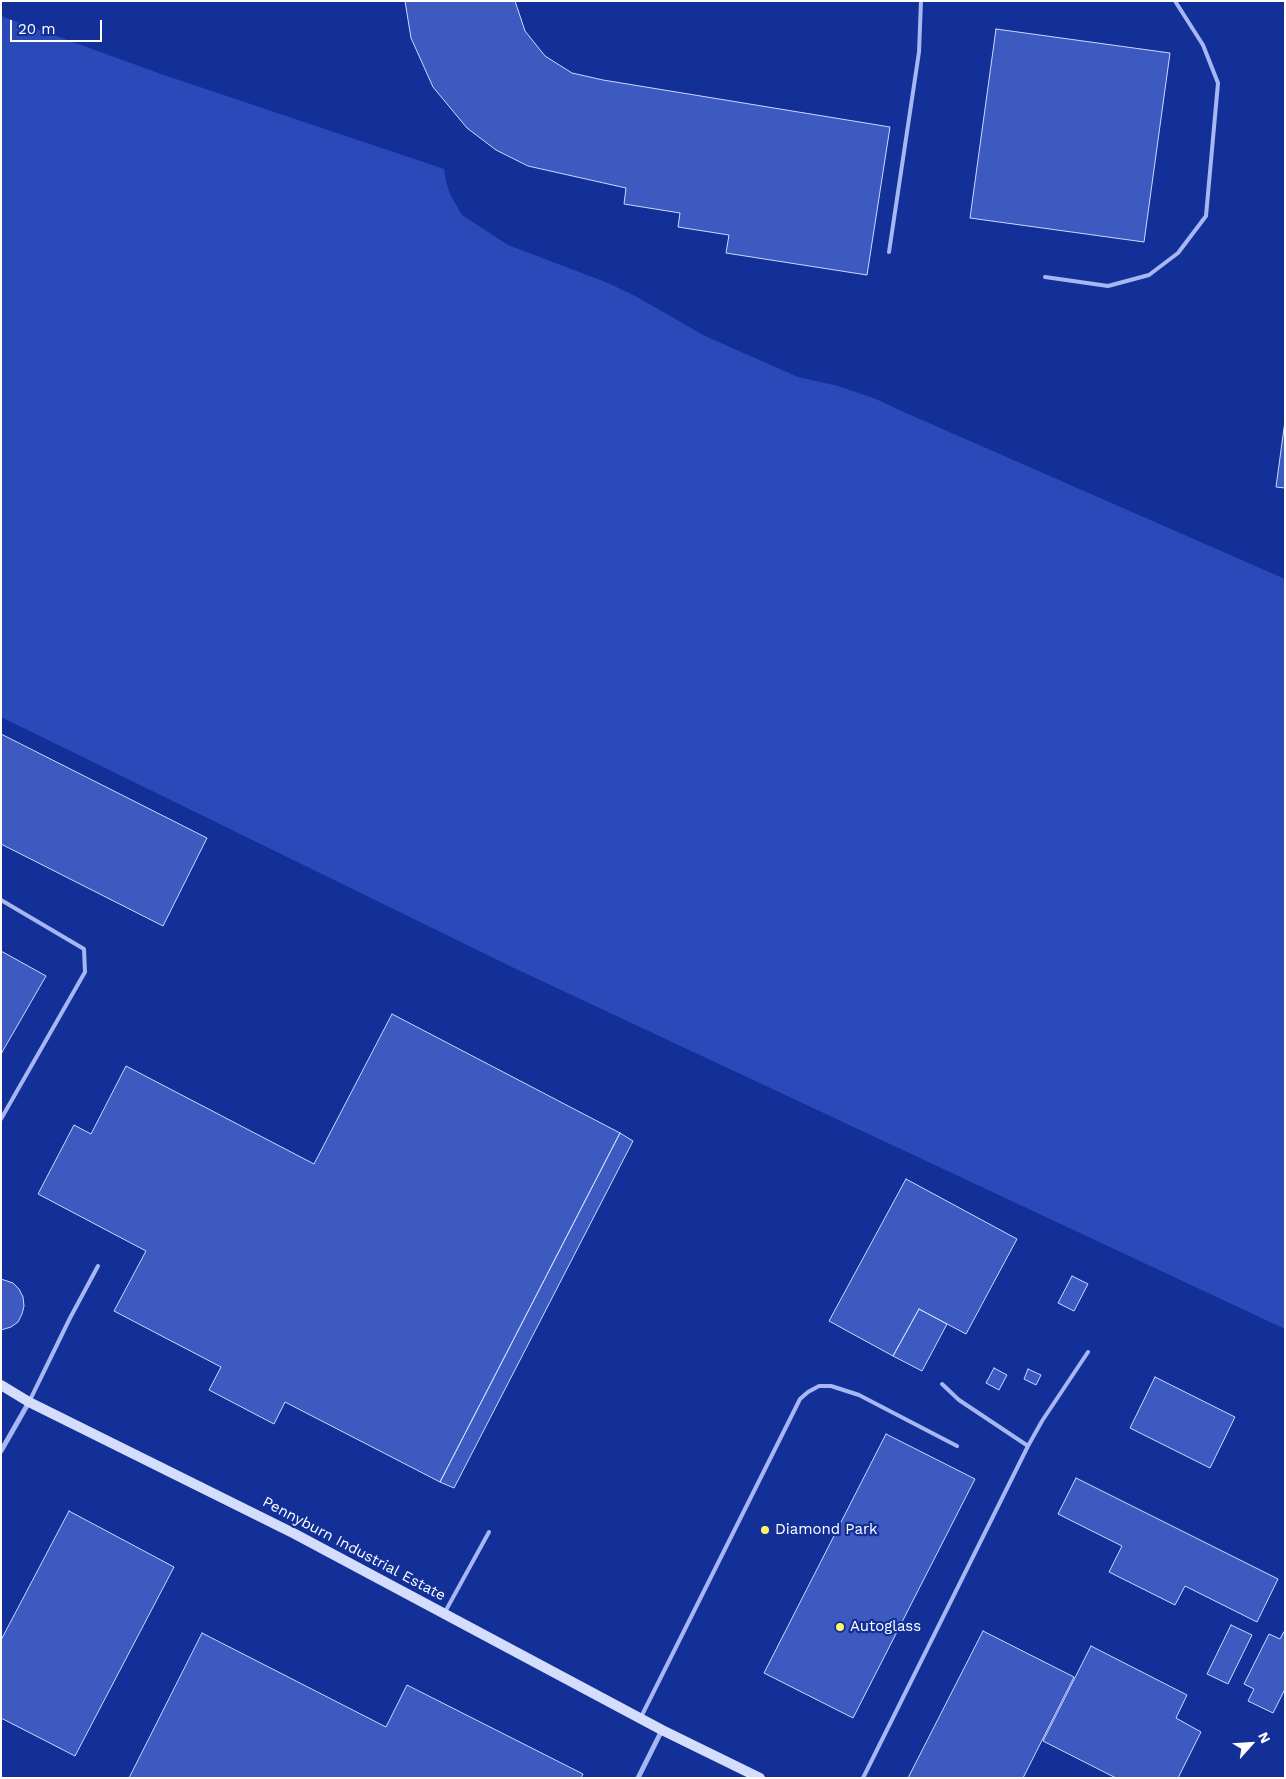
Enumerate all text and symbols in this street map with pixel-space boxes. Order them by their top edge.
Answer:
scale bar [12,10,105,42]
text: 20 m [18,20,56,38]
street label: Pennyburn Industrial Estate [259,1493,449,1605]
place label: Diamond Park [775,1521,878,1539]
marker: Diamond Park [759,1524,771,1536]
place label: Autoglass [850,1618,921,1636]
marker: Autoglass [834,1621,846,1633]
north arrow [1226,1719,1276,1769]
text: N [1255,1729,1274,1746]

